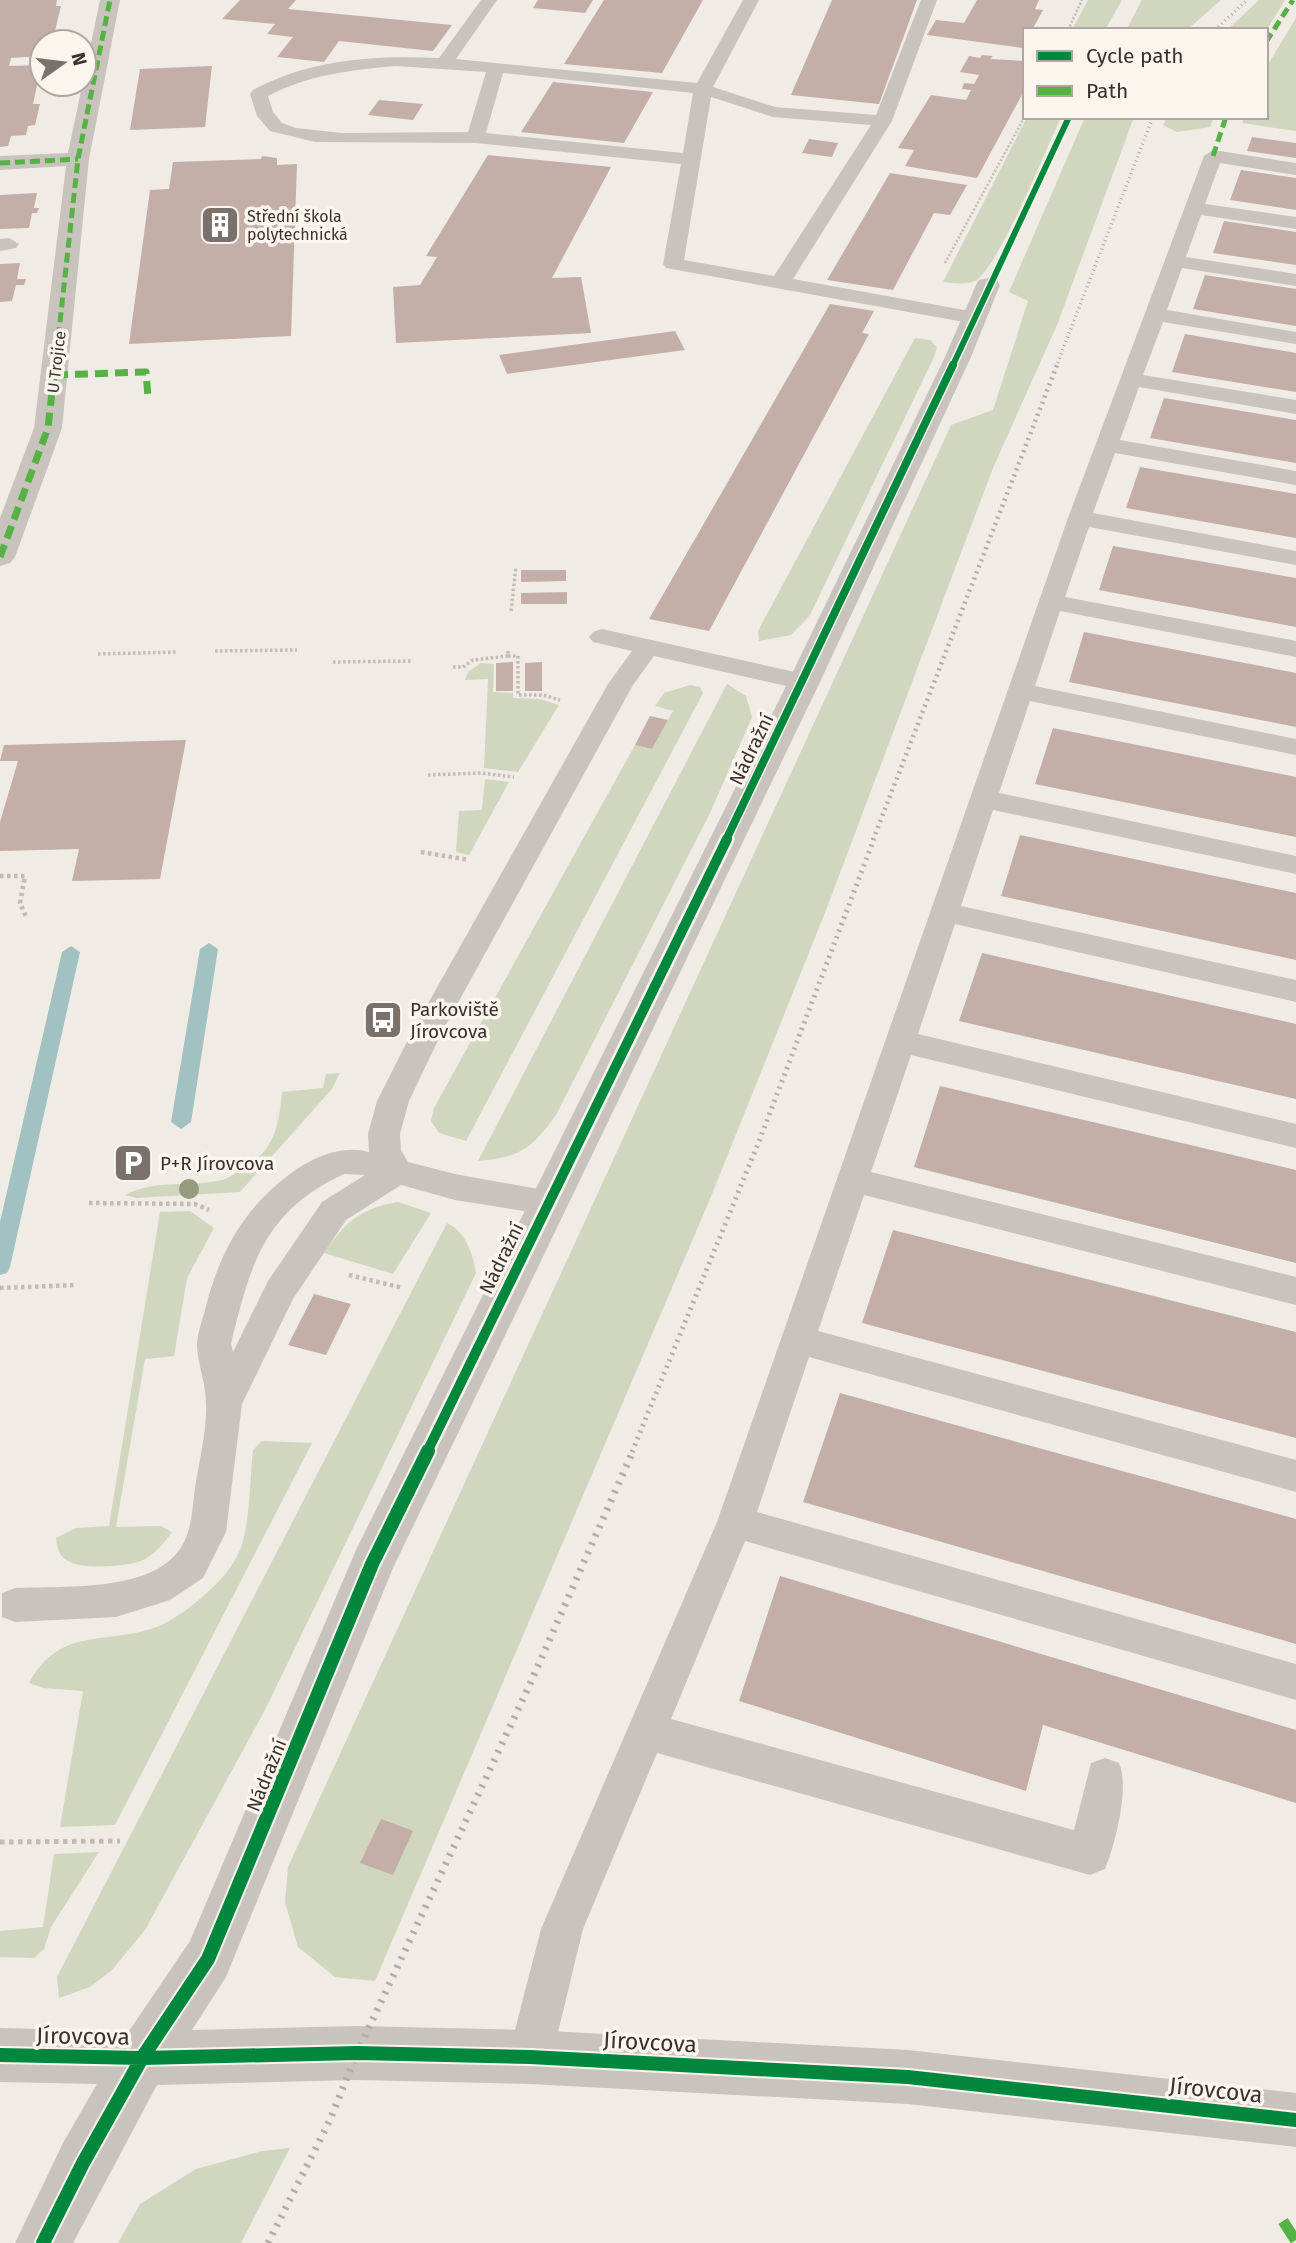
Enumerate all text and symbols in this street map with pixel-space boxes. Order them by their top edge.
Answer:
north arrow [28,28,98,98]
legend [1023,28,1268,119]
text: Cycle path [1086,43,1184,69]
text: N [66,50,92,68]
text: Path [1086,78,1128,104]
building icon: Střední škola polytechnická [199,204,241,246]
place label: Střední škola polytechnická [247,207,348,244]
street label: U Trojice [43,330,70,394]
street label: Nádražní [724,710,779,789]
place label: Parkoviště Jírovcova [410,998,499,1043]
bus stop icon: Parkoviště Jírovcova [362,999,404,1041]
parking icon: P+R Jírovcova [112,1142,154,1184]
place label: P+R Jírovcova [160,1152,274,1175]
street label: Nádražní [474,1219,529,1298]
street label: Nádražní [241,1735,291,1815]
street label: Jírovcova [36,2021,130,2051]
street label: Jírovcova [602,2026,698,2058]
street label: Jírovcova [1168,2071,1264,2109]

